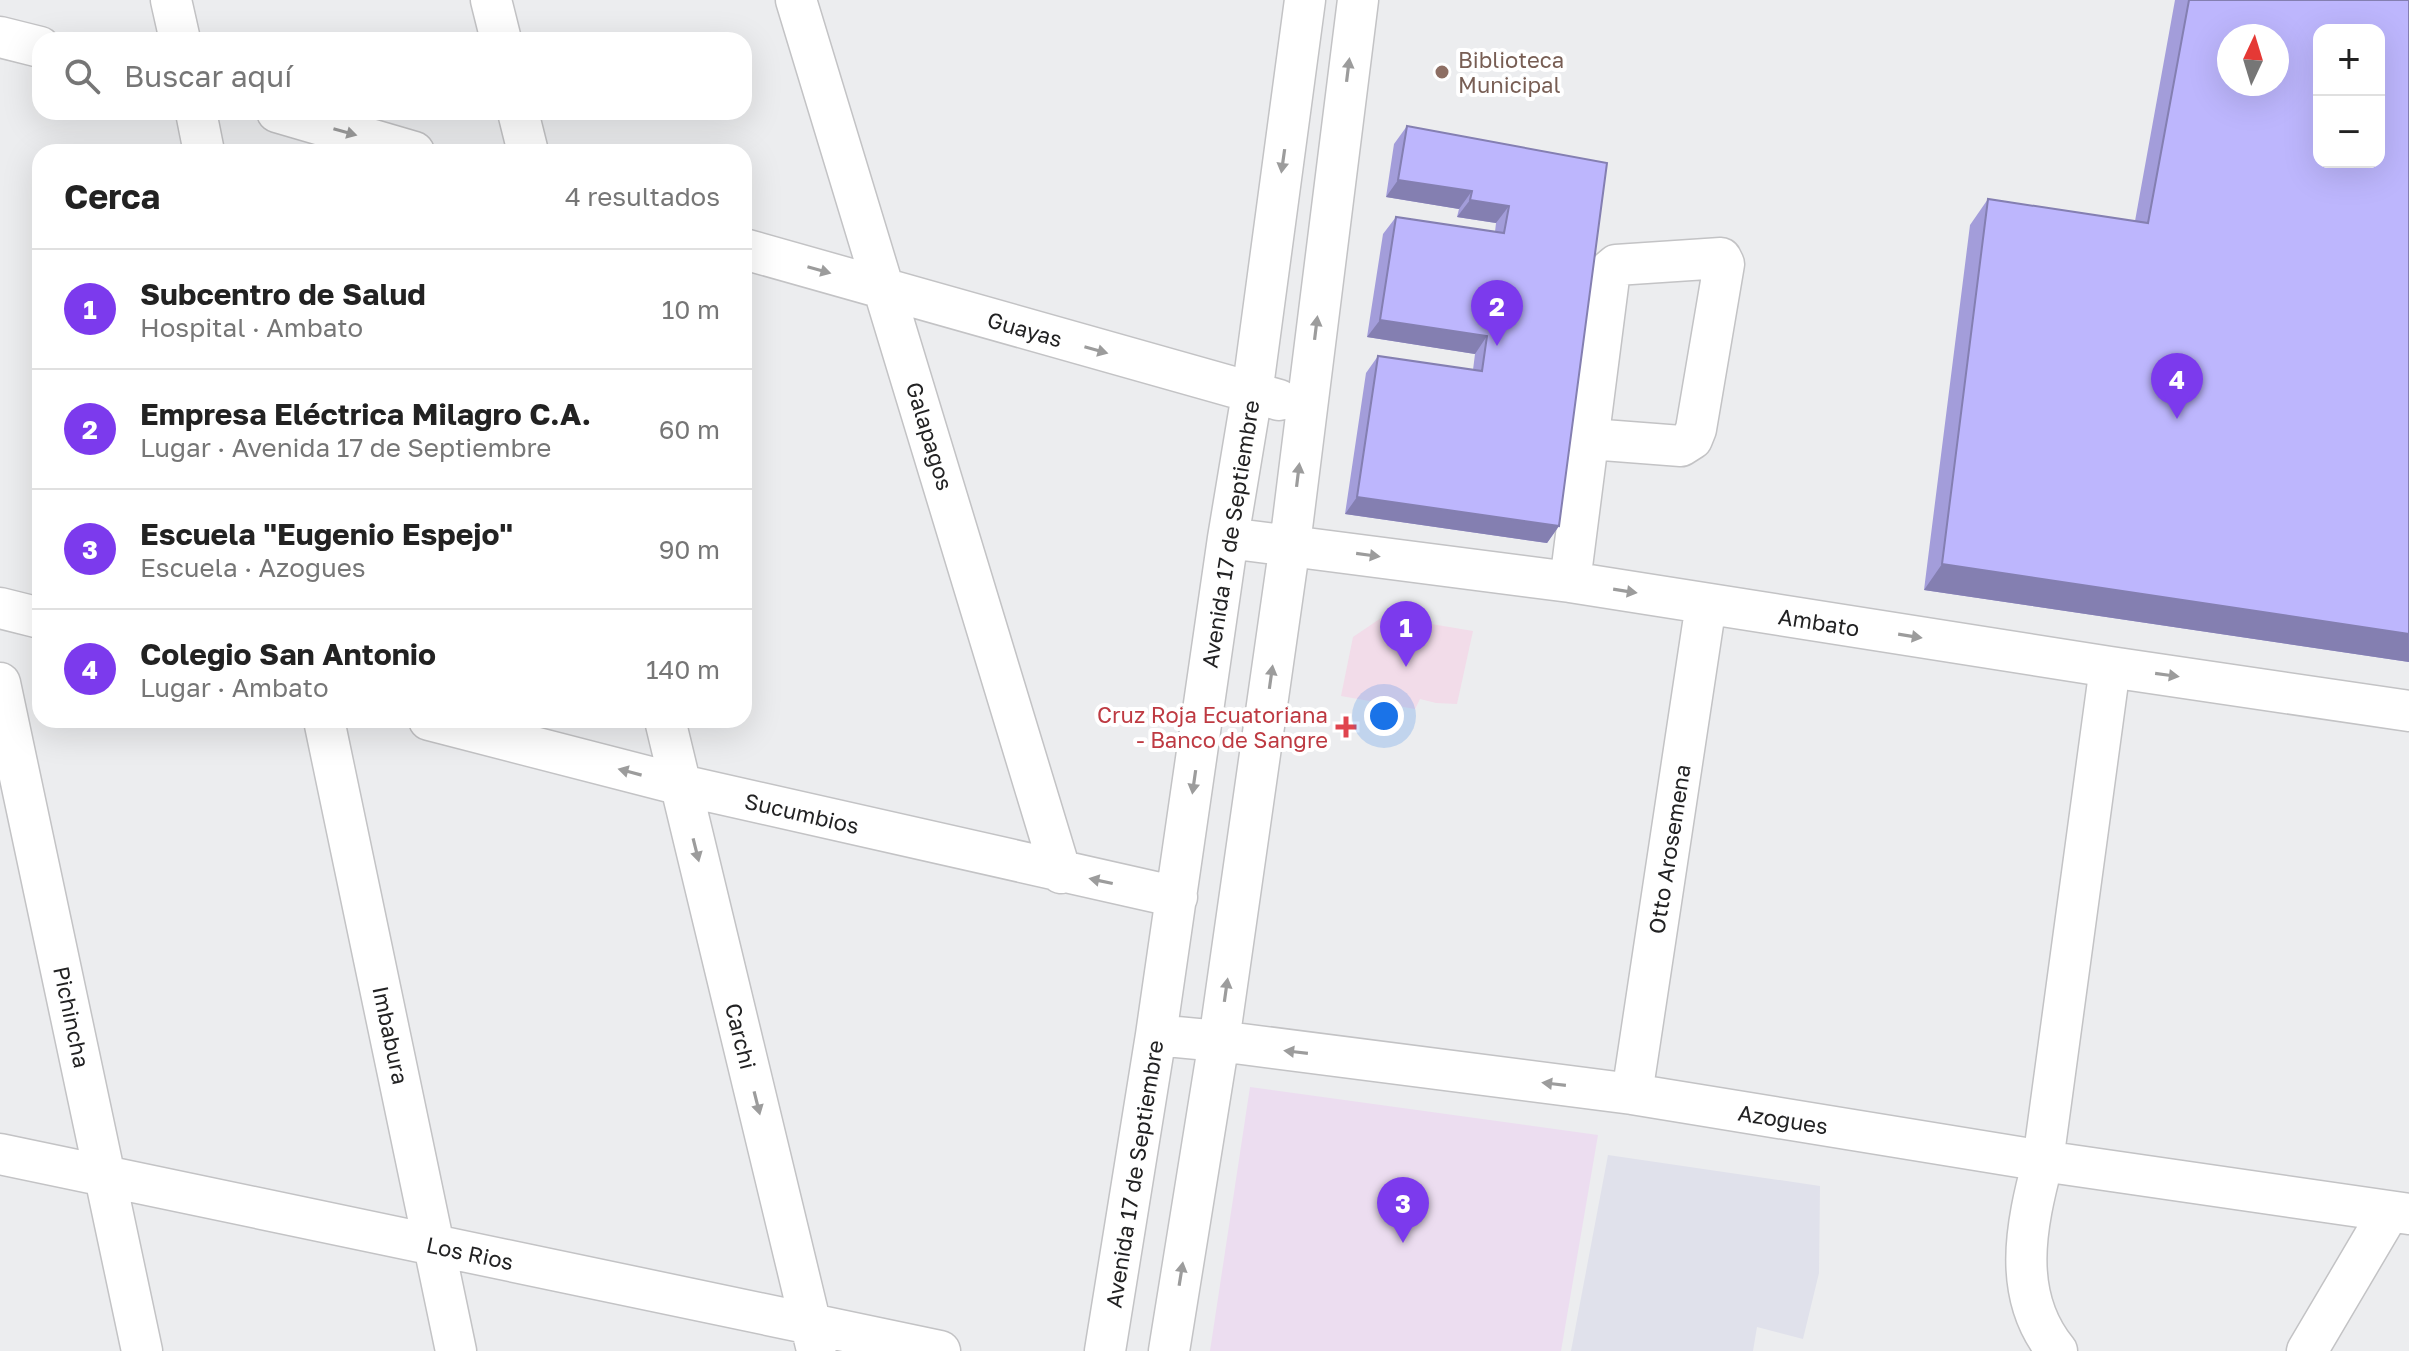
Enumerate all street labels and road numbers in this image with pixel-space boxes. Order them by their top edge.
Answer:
street label: Guayas [984,305,1066,353]
street label: Galapagos [901,379,959,493]
street label: Avenida 17 de Septiembre [1196,398,1264,670]
street label: Ambato [1776,602,1862,642]
street label: Otto Arosemena [1642,762,1696,936]
street label: Sucumbios [742,787,862,839]
street label: Pichincha [48,964,96,1070]
street label: Imbabura [367,983,415,1087]
street label: Carchi [720,1000,762,1072]
street label: Avenida 17 de Septiembre [1100,1038,1168,1310]
street label: Azogues [1736,1099,1830,1139]
street label: Los Rios [424,1231,516,1275]

